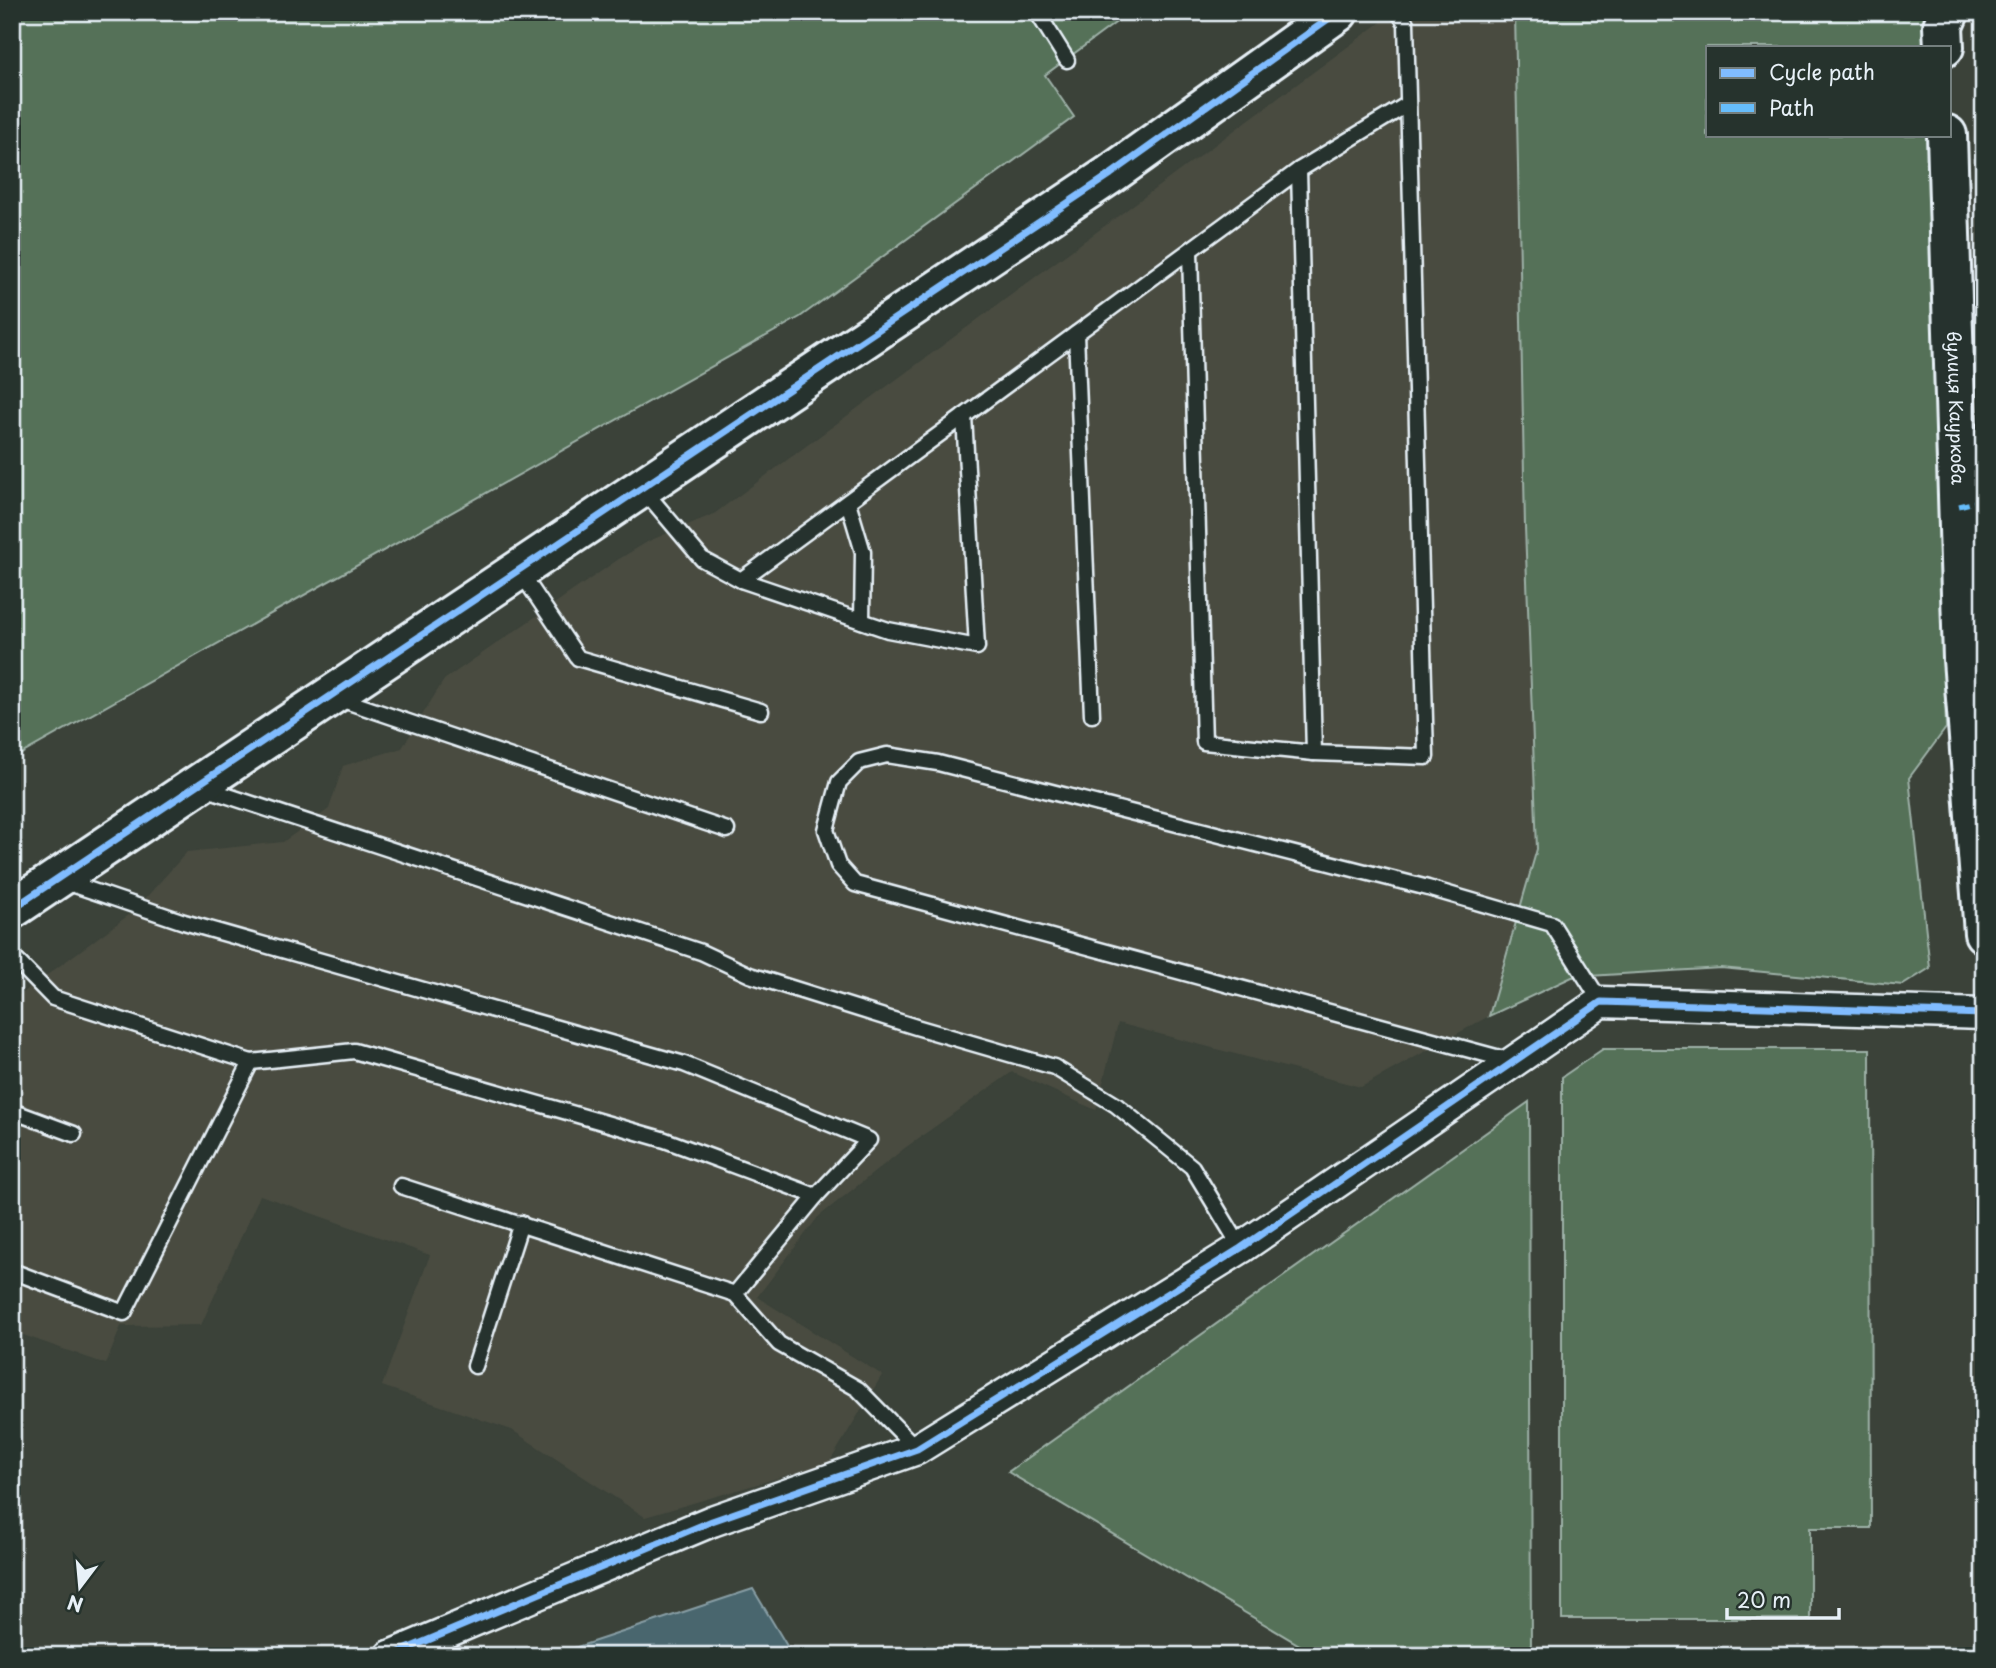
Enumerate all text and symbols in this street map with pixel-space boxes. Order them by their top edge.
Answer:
legend [1706,46,1951,136]
text: Cycle path [1769,55,1875,87]
text: Path [1769,91,1814,123]
street label: вулиця Кауркова [1941,330,1973,486]
north arrow [46,1552,116,1622]
scale bar [1727,1577,1839,1621]
text: 20 m [1737,1583,1791,1615]
text: N [64,1589,86,1620]

